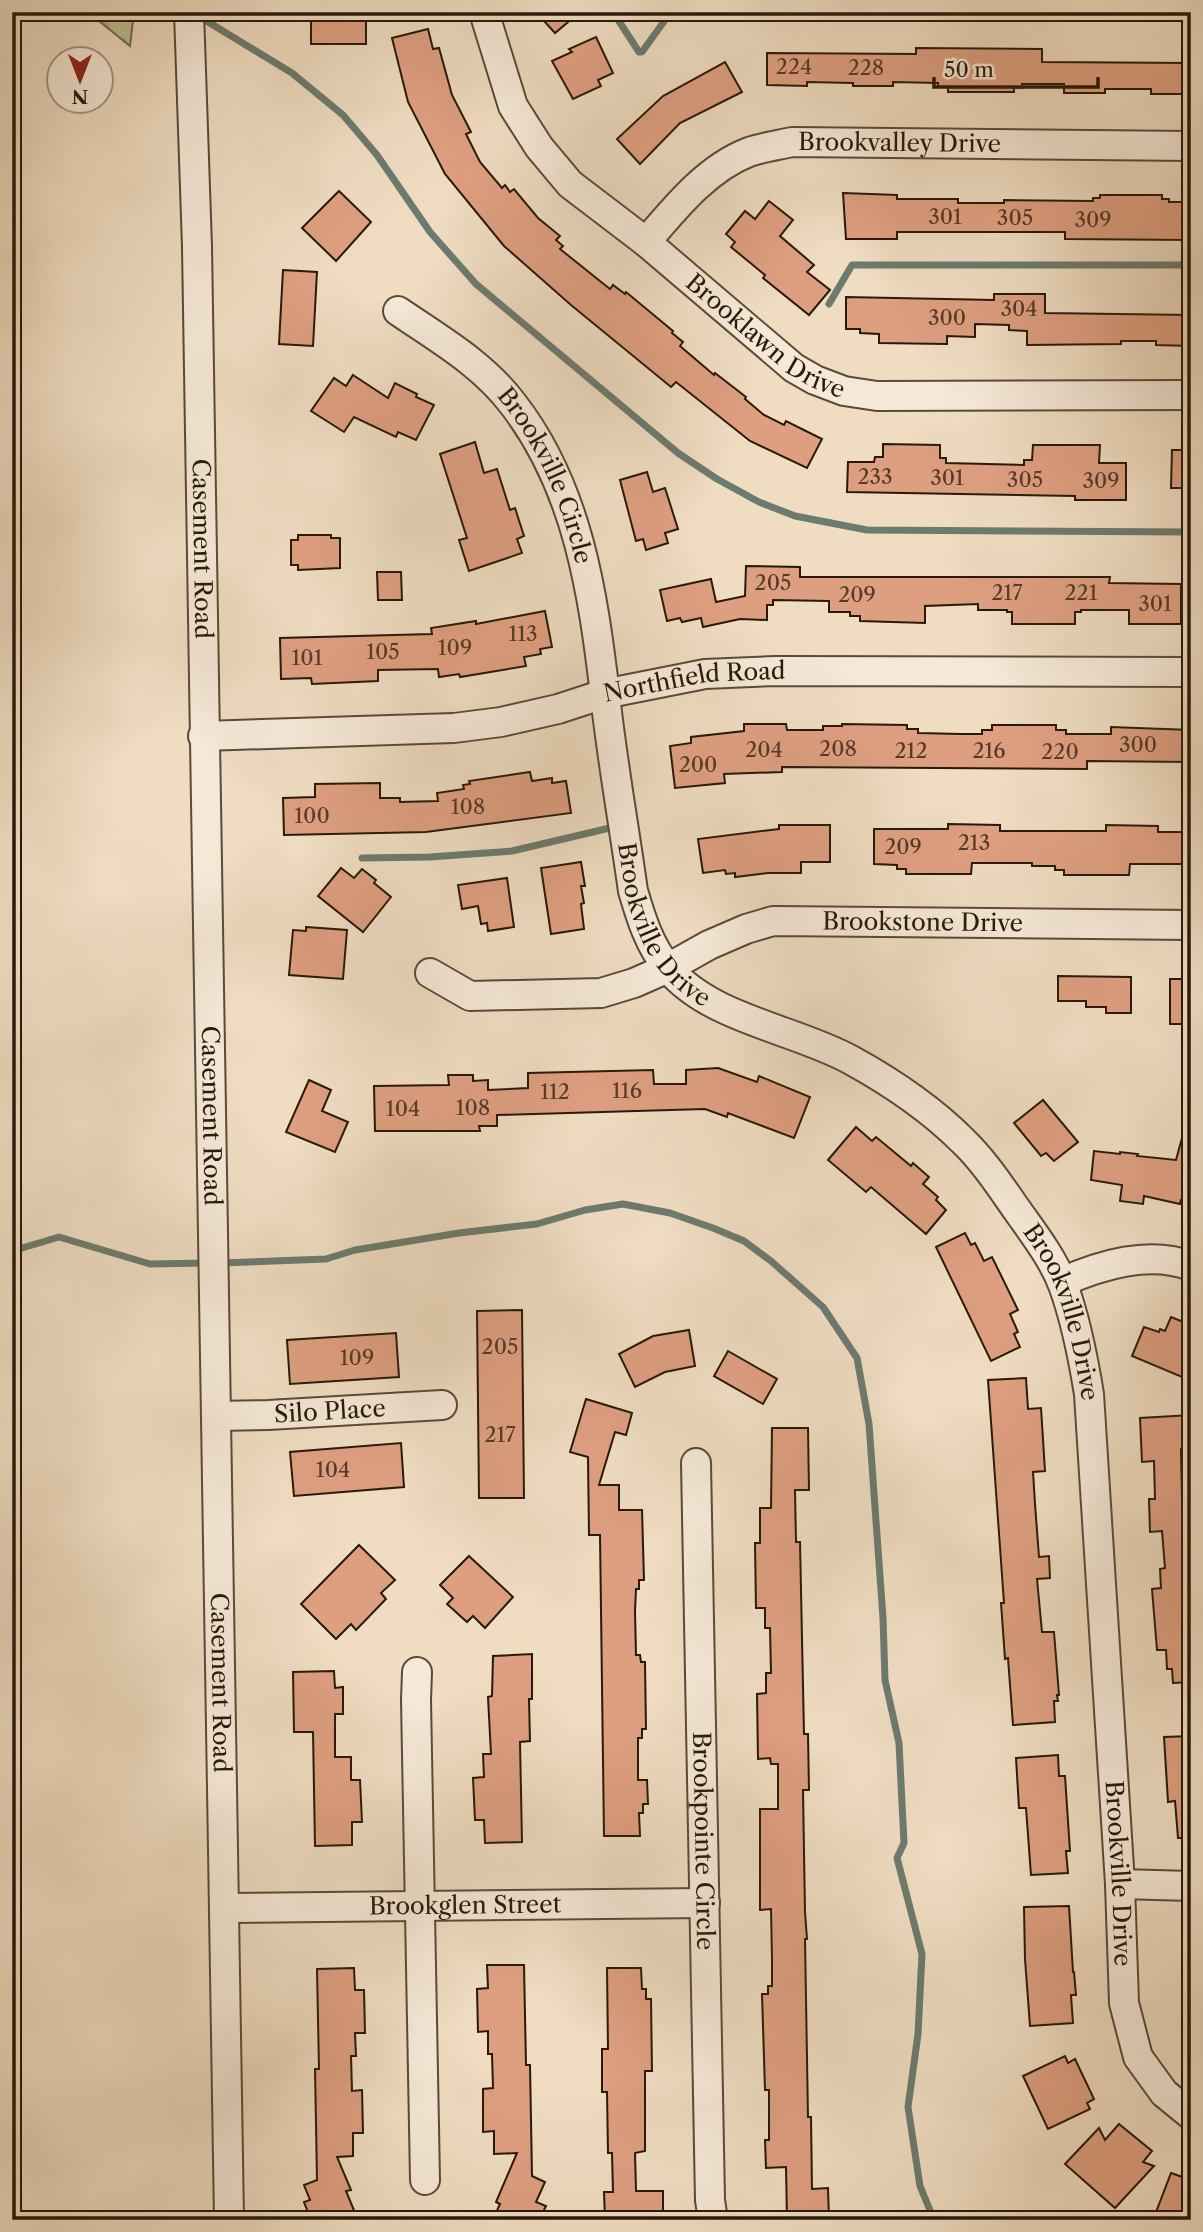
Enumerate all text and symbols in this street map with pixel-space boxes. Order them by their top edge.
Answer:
north arrow [46,46,116,116]
scale bar [934,46,1098,90]
house number: 224 [776,54,812,79]
house number: 228 [848,55,884,80]
text: 50 m [944,57,994,82]
text: N [72,85,88,108]
street label: Brookvalley Drive [798,127,1001,158]
house number: 301 [928,204,962,229]
house number: 305 [997,205,1033,230]
house number: 309 [1074,207,1112,232]
street label: Brooklawn Drive [680,267,849,404]
house number: 304 [1000,296,1038,321]
house number: 300 [928,305,966,330]
street label: Brookville Circle [492,381,599,566]
street label: Casement Road [186,458,218,640]
house number: 233 [857,464,893,489]
house number: 301 [930,465,964,490]
house number: 305 [1007,467,1043,492]
house number: 309 [1082,468,1120,493]
house number: 205 [755,570,791,595]
house number: 217 [991,580,1023,605]
house number: 221 [1065,580,1098,605]
house number: 209 [838,582,876,607]
house number: 301 [1138,591,1172,616]
house number: 113 [508,621,538,646]
house number: 109 [438,635,472,660]
house number: 105 [366,639,400,664]
house number: 101 [292,645,323,670]
street label: Northfield Road [601,656,786,708]
house number: 300 [1119,732,1157,757]
house number: 208 [819,736,857,761]
house number: 204 [745,737,783,762]
house number: 212 [895,738,927,763]
house number: 216 [972,738,1006,763]
house number: 220 [1041,739,1079,764]
house number: 200 [679,752,717,777]
house number: 108 [451,794,485,819]
house number: 100 [294,803,330,828]
house number: 213 [958,830,990,855]
house number: 209 [884,834,922,859]
street label: Brookville Drive [612,840,716,1013]
street label: Brookstone Drive [822,906,1023,937]
street label: Casement Road [196,1025,228,1206]
house number: 116 [612,1078,642,1103]
house number: 112 [540,1079,570,1104]
house number: 108 [456,1095,490,1120]
house number: 104 [386,1096,420,1121]
street label: Brookville Drive [1017,1218,1105,1403]
house number: 205 [482,1334,518,1359]
house number: 109 [340,1345,374,1370]
street label: Silo Place [273,1393,386,1429]
house number: 217 [484,1422,516,1447]
house number: 104 [316,1457,350,1482]
street label: Casement Road [205,1592,237,1773]
street label: Brookpointe Circle [687,1731,720,1951]
street label: Brookville Drive [1099,1779,1138,1967]
street label: Brookglen Street [369,1889,562,1921]

